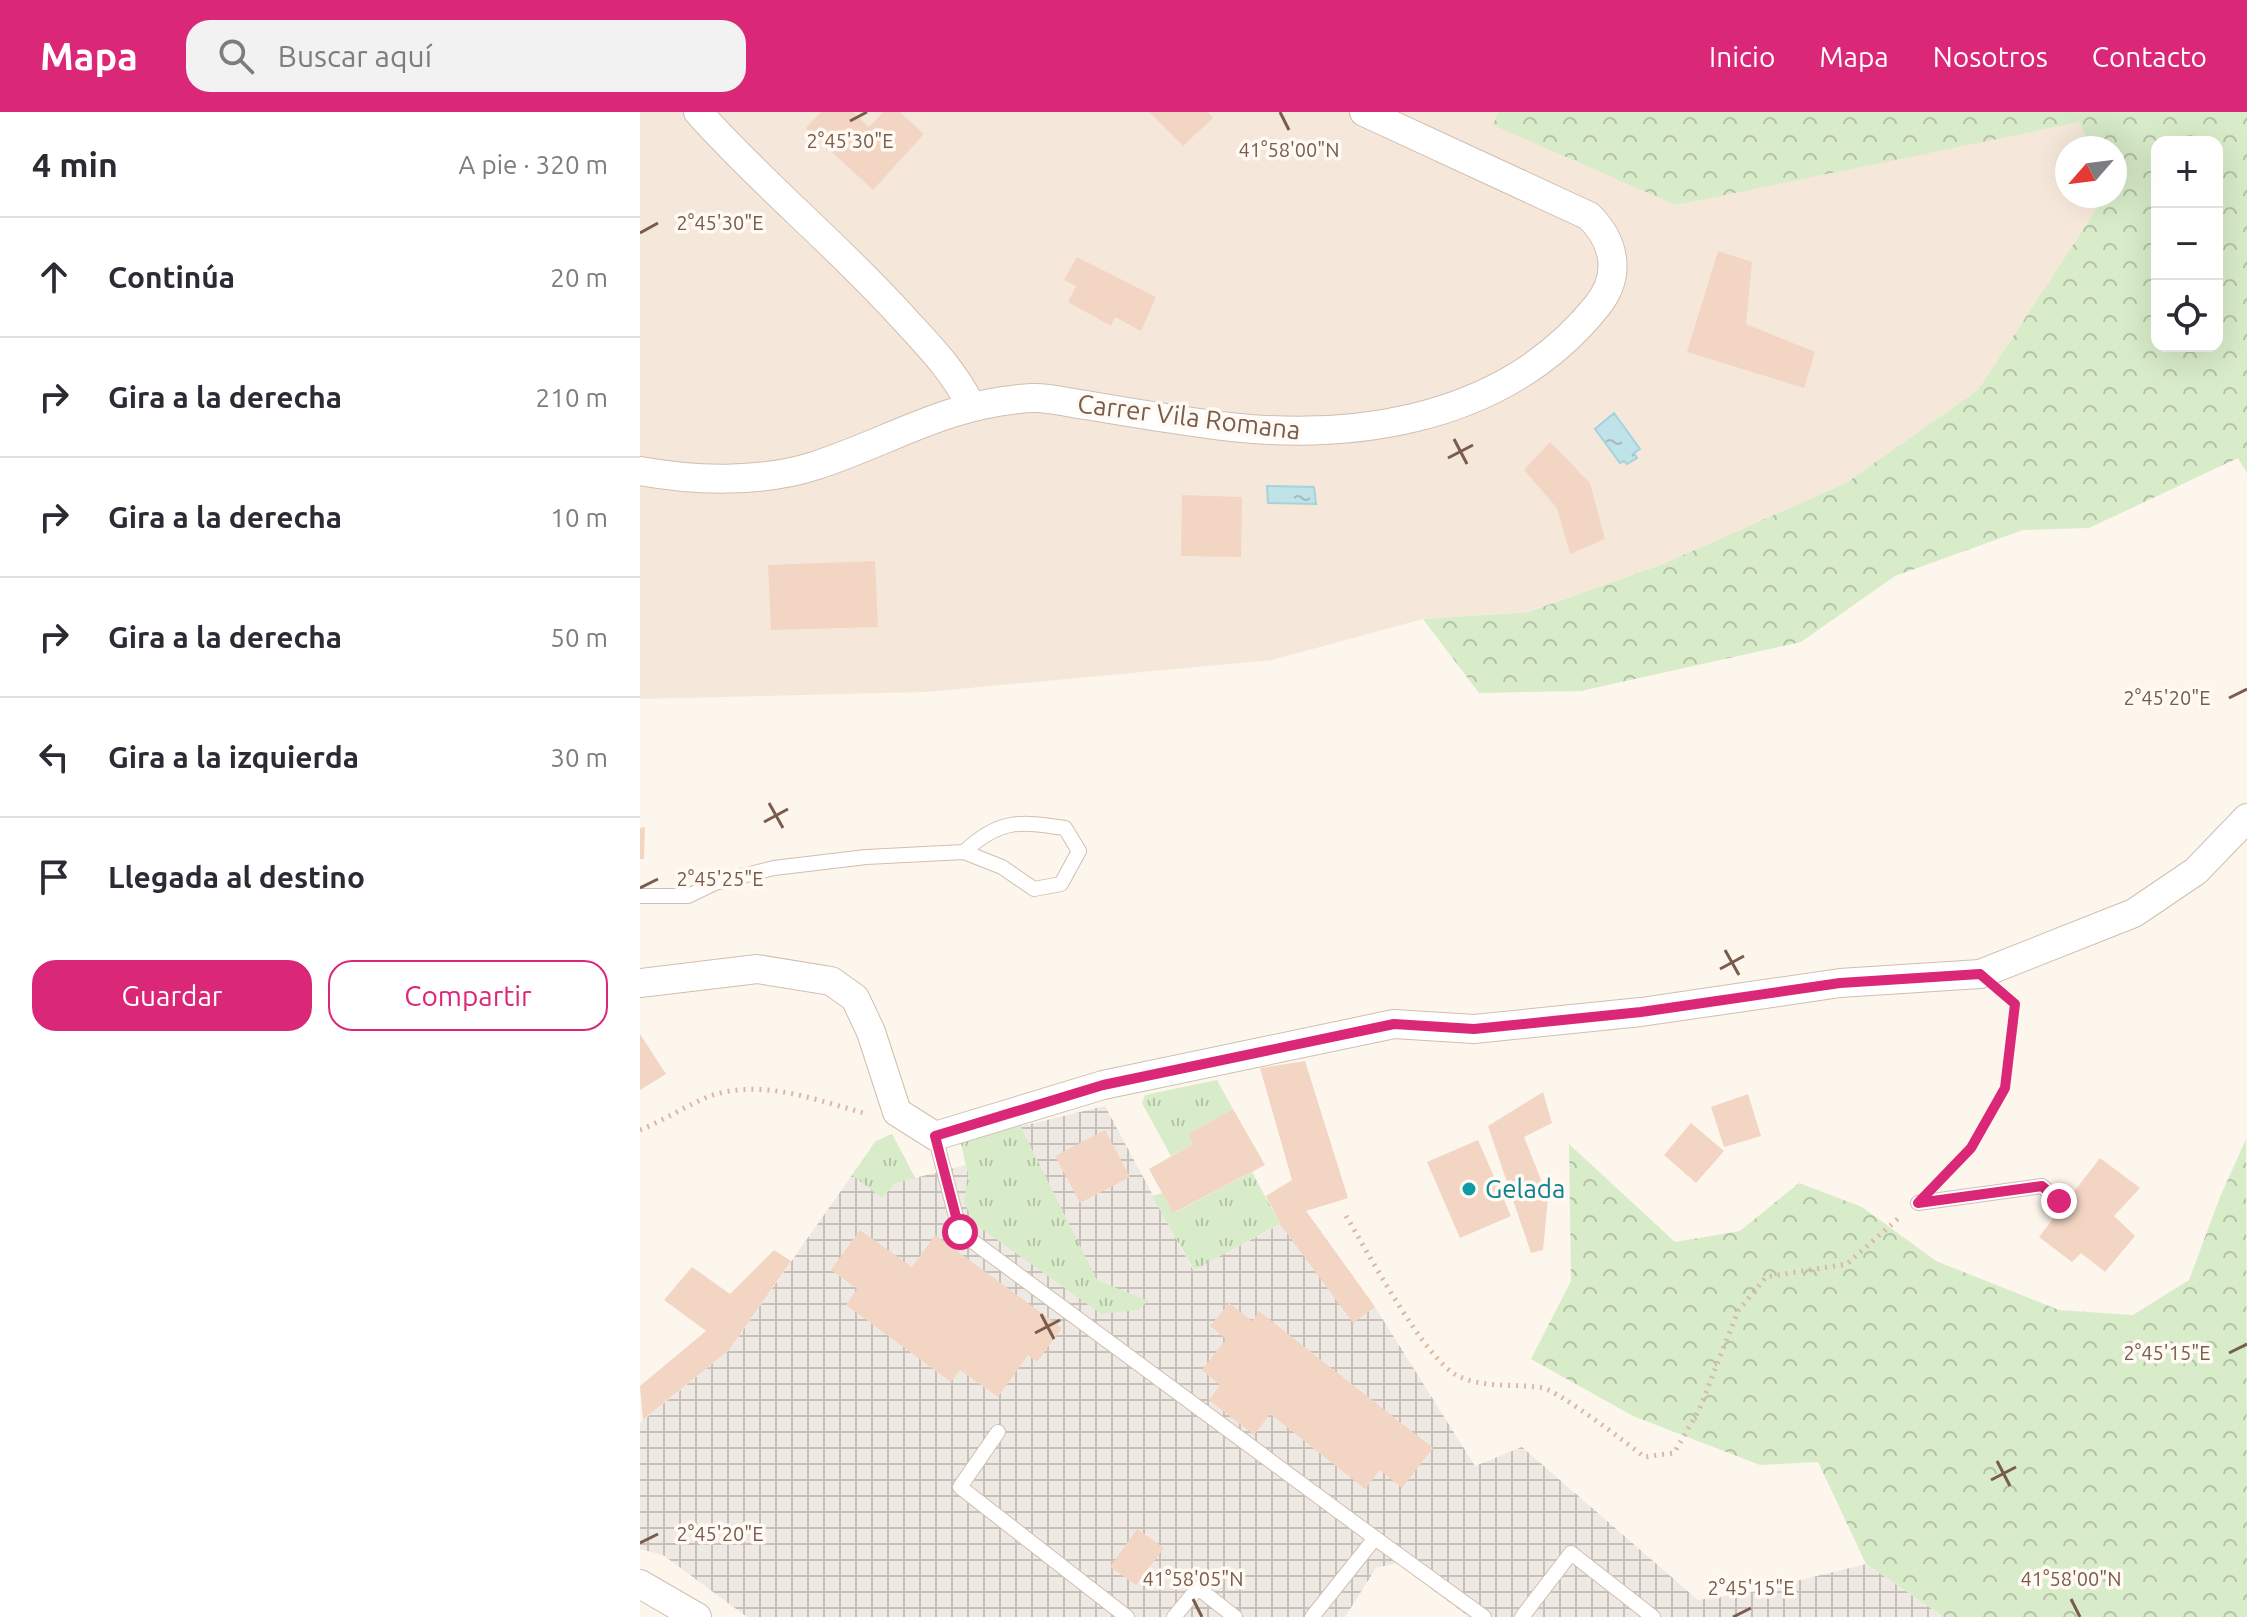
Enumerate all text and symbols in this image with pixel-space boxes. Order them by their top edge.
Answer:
search box [186,20,746,92]
icon: search [214,34,258,78]
text: Mapa [40,35,138,77]
text: Buscar aquí [278,39,432,73]
text: Inicio [1709,41,1775,72]
text: Mapa [1819,41,1889,72]
text: Nosotros [1933,41,2048,72]
text: Contacto [2092,41,2207,72]
text: 2°45'30"E [807,129,893,152]
north arrow [2055,136,2127,208]
map controls [2151,136,2223,352]
button: + [2151,136,2223,208]
text: 41°58'00"N [1238,138,1340,161]
text: 4 min [32,145,118,183]
text: A pie · 320 m [459,150,608,179]
button: − [2151,208,2223,280]
text: 2°45'30"E [677,211,763,234]
icon: ahead [32,255,76,299]
text: Continúa [108,260,235,294]
text: 20 m [550,263,608,292]
button: locate [2151,280,2223,352]
icon: right [32,375,76,419]
text: Gira a la derecha [108,380,342,414]
text: 210 m [536,383,608,412]
street label: Carrer Vila Romana [1076,388,1302,445]
icon: right [32,495,76,539]
text: Gira a la derecha [108,500,342,534]
text: 10 m [550,503,608,532]
icon: right [32,615,76,659]
text: Gira a la derecha [108,620,342,654]
text: 50 m [550,623,608,652]
text: 2°45'20"E [2124,686,2210,709]
icon: left [32,735,76,779]
text: Gira a la izquierda [108,740,359,774]
text: 30 m [550,743,608,772]
icon: arrive [32,855,76,899]
text: Llegada al destino [108,860,365,894]
text: 2°45'25"E [677,867,763,890]
button: Guardar [32,960,312,1031]
button: Compartir [328,960,608,1031]
place label: Gelada [1485,1174,1565,1203]
marker: Gelada [1460,1180,1478,1198]
route end [2041,1183,2077,1219]
route start [942,1214,978,1250]
text: 2°45'15"E [2124,1341,2210,1364]
text: 2°45'20"E [677,1522,763,1545]
text: 41°58'05"N [1142,1567,1244,1590]
text: 41°58'00"N [2020,1567,2122,1590]
text: 2°45'15"E [1708,1576,1794,1599]

